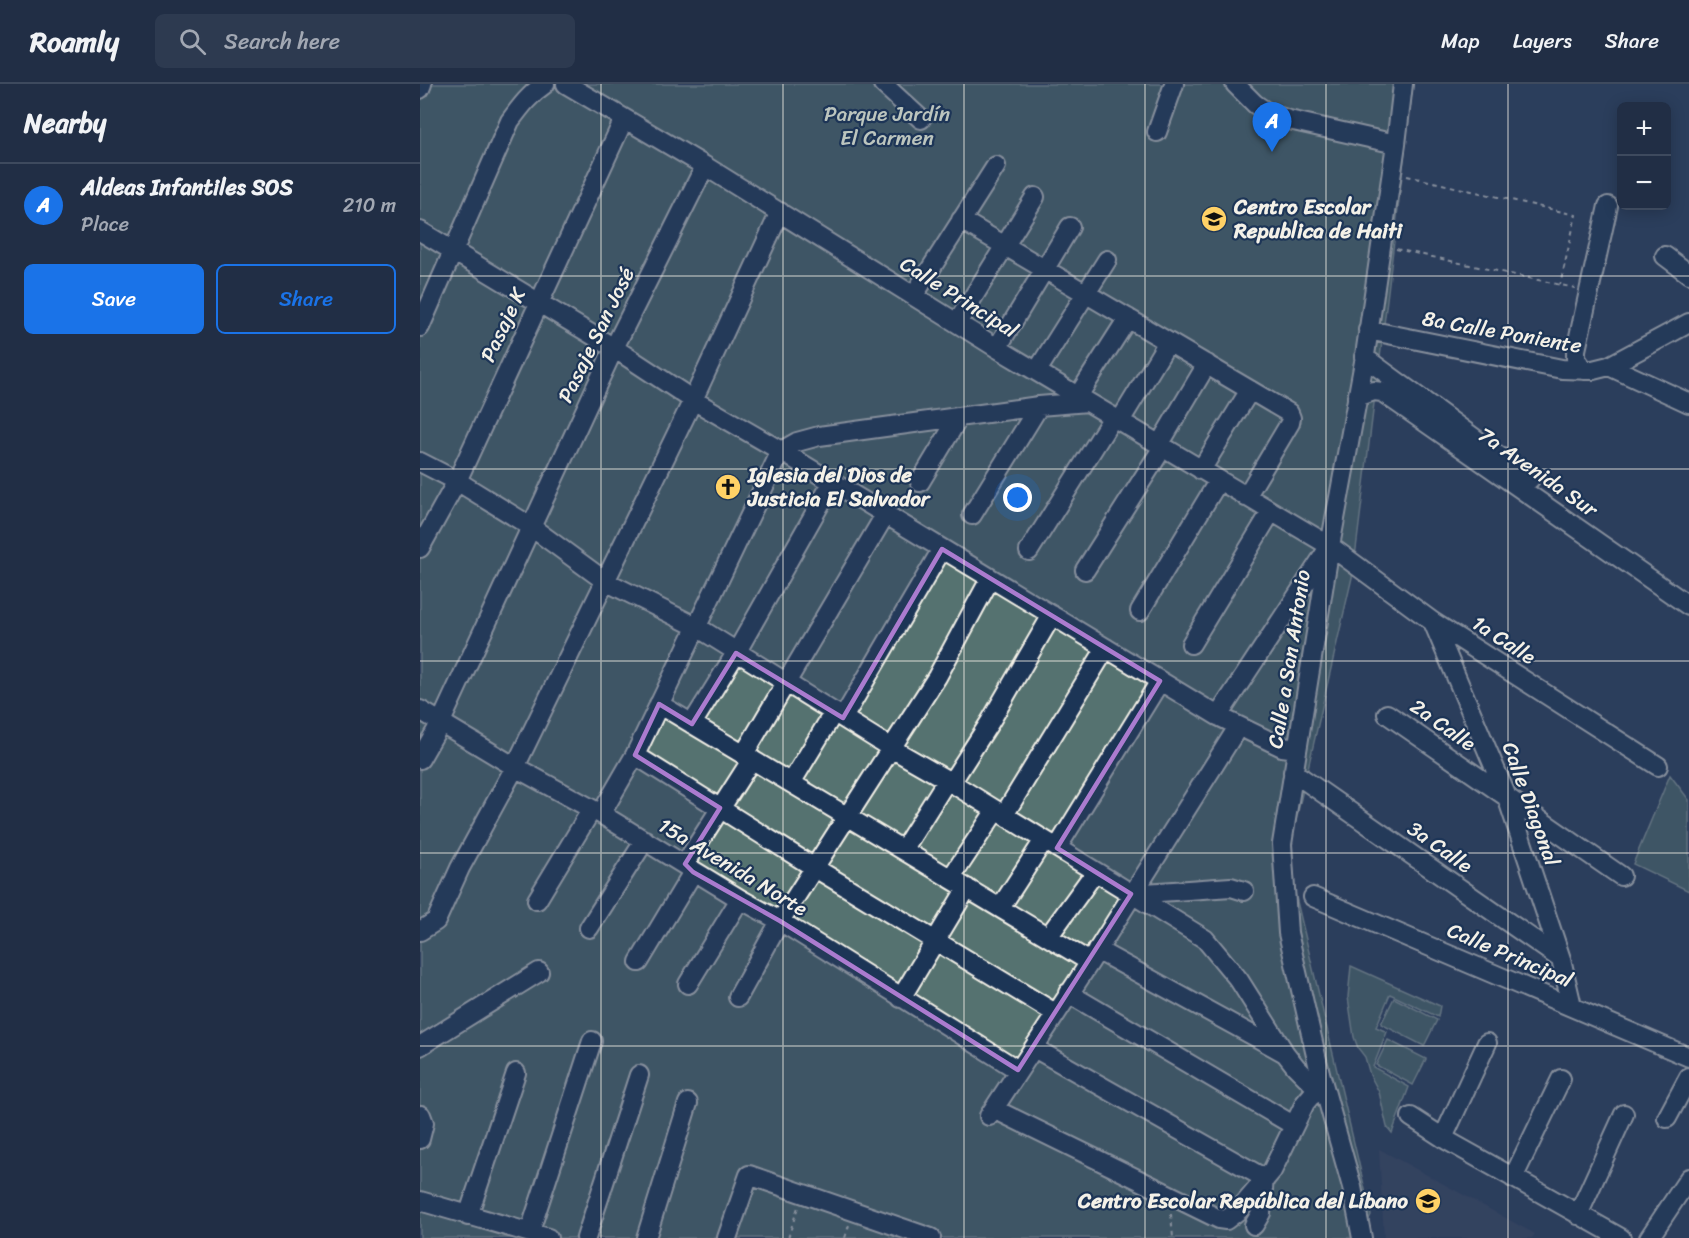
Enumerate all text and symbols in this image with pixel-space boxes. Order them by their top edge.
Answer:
search box [155,14,575,68]
text: Roamly [30,17,119,66]
text: Search here [224,22,340,61]
text: Map [1441,22,1480,60]
text: Layers [1513,22,1572,60]
text: Share [1605,22,1659,60]
icon: search [176,25,209,58]
park label: Parque Jardín El Carmen [824,95,950,157]
text: Nearby [24,100,106,146]
map controls [1617,102,1671,210]
button: + [1617,102,1671,156]
pin: A [1252,103,1292,152]
button: − [1617,156,1671,210]
text: Aldeas Infantiles SOS [81,168,293,207]
text: A [37,188,50,223]
text: 210 m [343,188,396,223]
place label: Centro Escolar Republica de Haiti [1233,188,1403,250]
school or university icon: Centro Escolar Republica de Haiti [1199,204,1229,234]
text: Place [81,207,129,242]
street label: Calle Principal [892,245,1027,349]
street label: Pasaje San José [547,260,645,410]
button: Save [24,264,204,334]
button: Share [216,264,396,334]
street label: Pasaje K [469,280,537,369]
street label: 8a Calle Poniente [1419,299,1585,365]
street label: 7a Avenida Sur [1470,416,1607,528]
place label: Iglesia del Dios de Justicia El Salvador [747,456,932,518]
church icon: Iglesia del Dios de Justicia El Salvador [713,472,743,502]
your location [1003,483,1032,512]
street label: Calle a San Antonio [1256,567,1322,751]
street label: 1a Calle [1464,605,1544,675]
street label: 2a Calle [1402,688,1484,762]
street label: Calle Diagonal [1491,736,1571,872]
street label: 15a Avenida Norte [651,807,815,927]
street label: 3a Calle [1399,810,1481,884]
street label: Calle Principal [1441,911,1580,999]
place label: Centro Escolar República del Líbano [1077,1182,1408,1220]
school or university icon: Centro Escolar República del Líbano [1413,1186,1443,1216]

